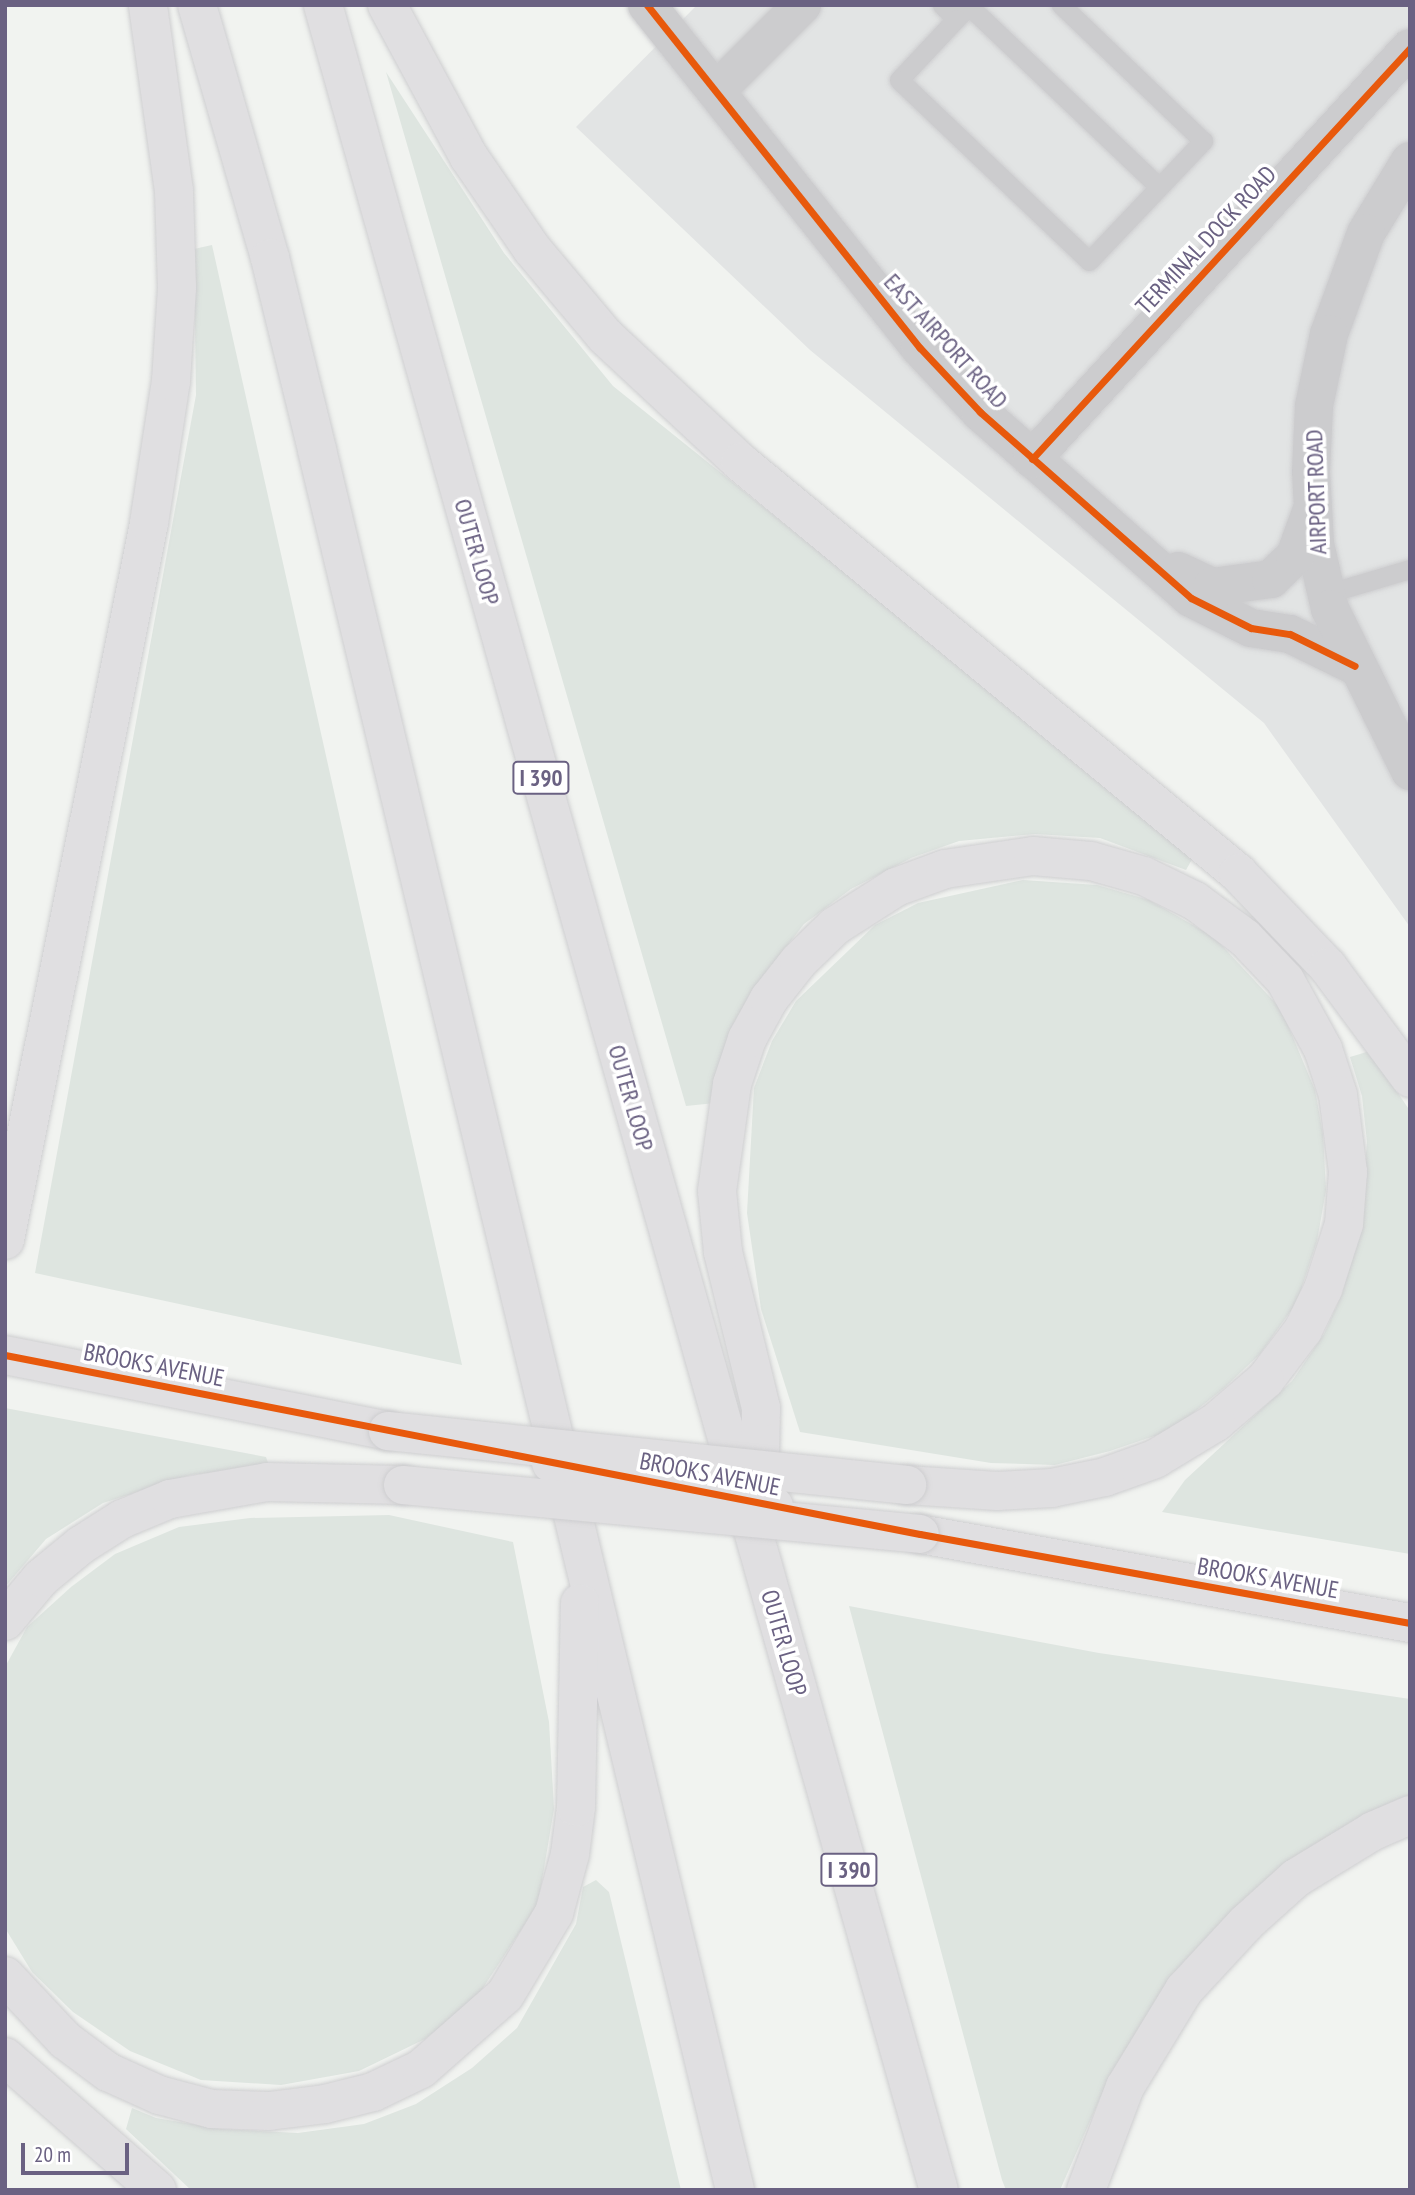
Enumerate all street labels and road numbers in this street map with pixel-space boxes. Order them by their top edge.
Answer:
street label: TERMINAL DOCK ROAD [1129,159,1283,321]
street label: EAST AIRPORT ROAD [877,267,1015,415]
street label: AIRPORT ROAD [1299,429,1333,555]
street label: OUTER LOOP [448,496,506,608]
road number: I 390 [511,758,571,798]
street label: OUTER LOOP [602,1042,660,1154]
street label: BROOKS AVENUE [81,1337,227,1393]
street label: BROOKS AVENUE [637,1446,783,1502]
street label: BROOKS AVENUE [1195,1551,1341,1605]
street label: OUTER LOOP [755,1587,813,1699]
road number: I 390 [819,1851,879,1890]

